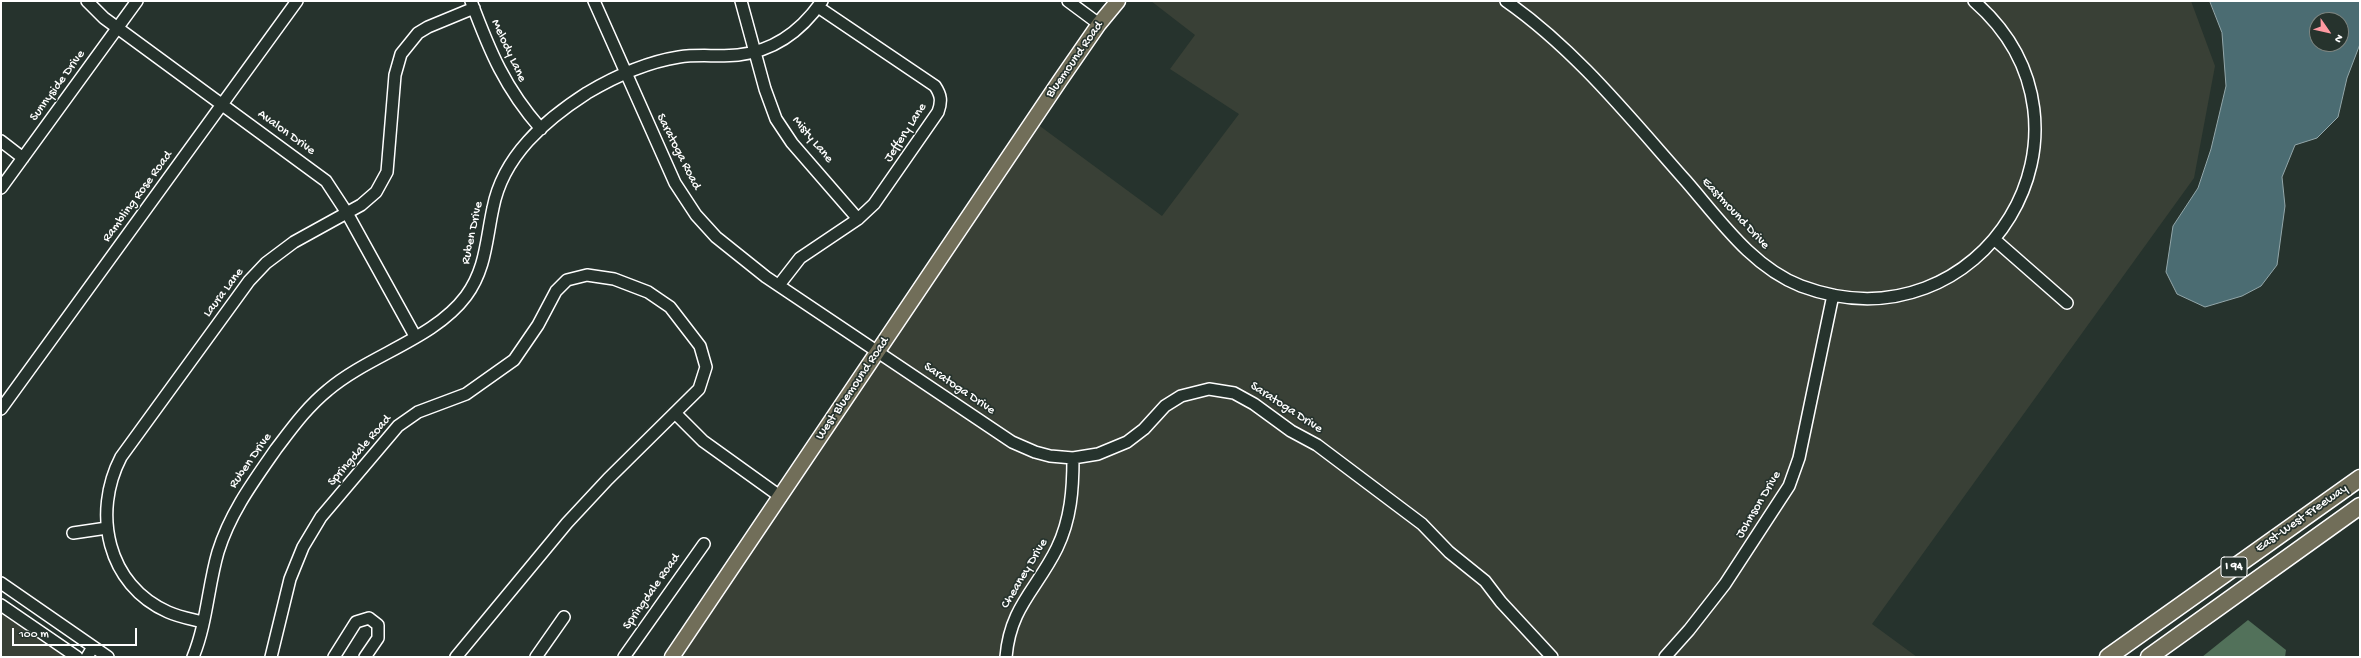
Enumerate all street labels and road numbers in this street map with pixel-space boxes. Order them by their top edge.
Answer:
street label: Melody Lane [487,17,529,85]
street label: Bluemound Road [1043,19,1107,101]
street label: Sunnyside Drive [27,47,89,125]
street label: Jeffery Lane [881,101,931,165]
street label: Avalon Drive [254,107,318,159]
street label: Saratoga Road [652,111,704,193]
street label: Misty Lane [788,113,836,167]
street label: Rambling Rose Road [100,148,176,246]
street label: Eastmound Drive [1698,175,1772,253]
street label: Ruben Drive [459,200,487,266]
street label: Laura Lane [200,265,248,321]
street label: West Bluemound Road [813,335,893,443]
street label: Saratoga Drive [920,359,998,419]
street label: Saratoga Drive [1247,379,1325,437]
street label: Springdale Road [325,412,395,490]
street label: Ruben Drive [226,430,276,492]
street label: Johnson Drive [1733,468,1785,542]
street label: East-West Freeway [2253,481,2351,557]
street label: Cheaney Drive [998,536,1052,612]
street label: Springdale Road [620,551,684,633]
road number: I 94 [2221,557,2247,577]

